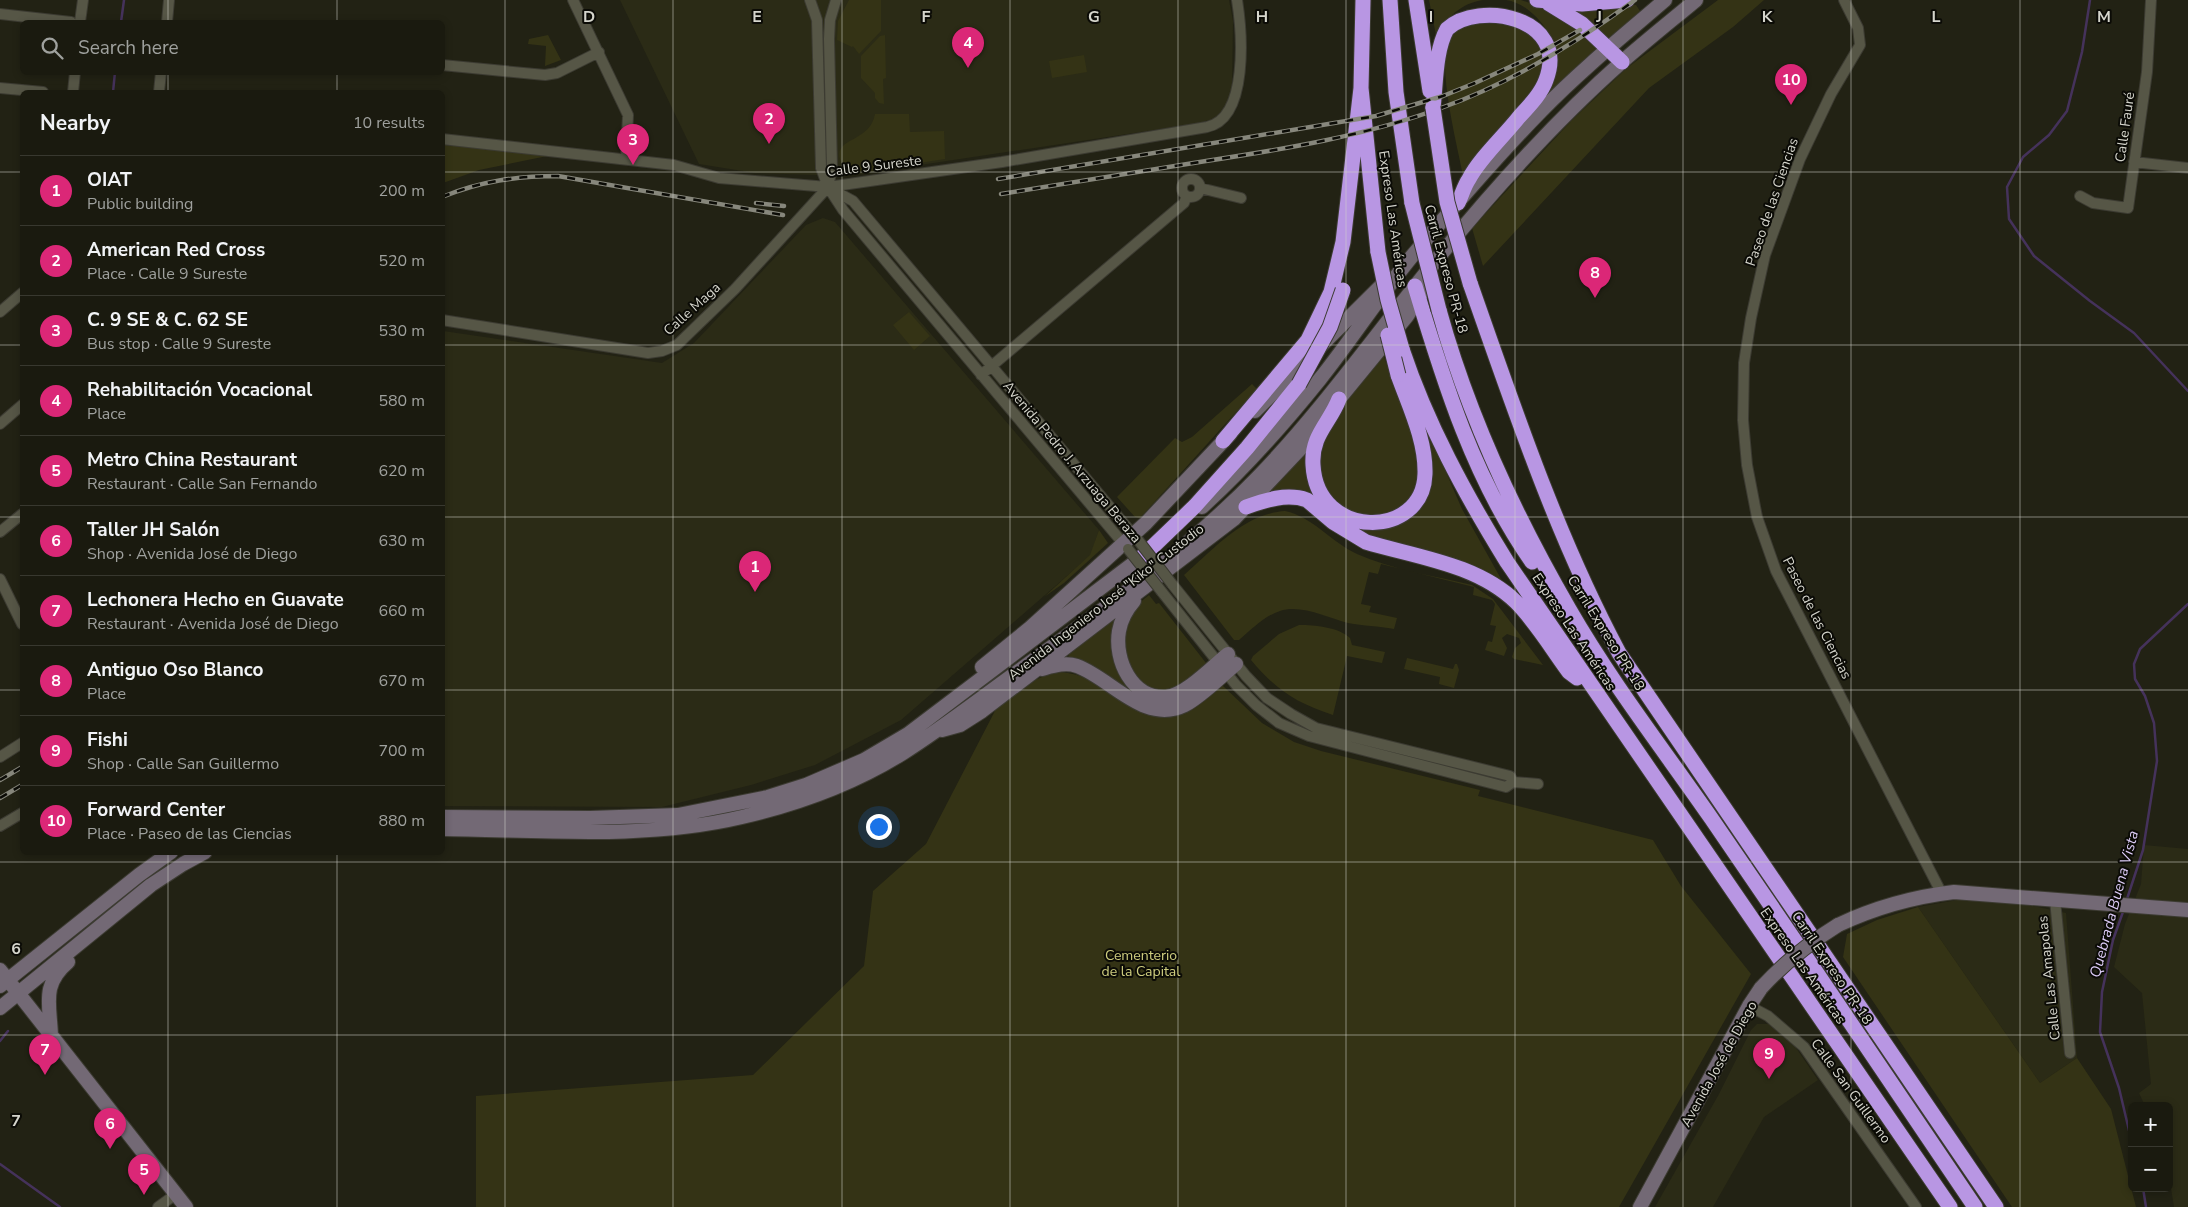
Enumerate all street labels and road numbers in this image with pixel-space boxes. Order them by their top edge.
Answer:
street label: Calle Fauré [2111,91,2139,163]
street label: Paseo de las Ciencias [1741,135,1803,269]
street label: Expreso Las Américas [1374,149,1412,289]
street label: Calle 9 Sureste [825,151,923,181]
street label: Carril Expreso PR-18 [1420,203,1472,335]
street label: Calle Maga [659,278,725,340]
street label: Avenida Pedro J. Arzuaga Beraza [999,377,1145,547]
street label: Avenida Ingeniero José "Kiko" Custodio [1004,519,1208,685]
street label: Paseo de las Ciencias [1778,554,1856,682]
street label: Expreso Las Américas [1528,569,1621,695]
street label: Carril Expreso PR-18 [1563,572,1649,694]
street label: Expreso Las Américas [1756,904,1851,1028]
street label: Carril Expreso PR-18 [1787,908,1877,1028]
street label: Calle Las Amapolas [2033,915,2065,1041]
street label: Avenida José de Diego [1676,997,1762,1130]
street label: Calle San Guillermo [1807,1035,1896,1147]

